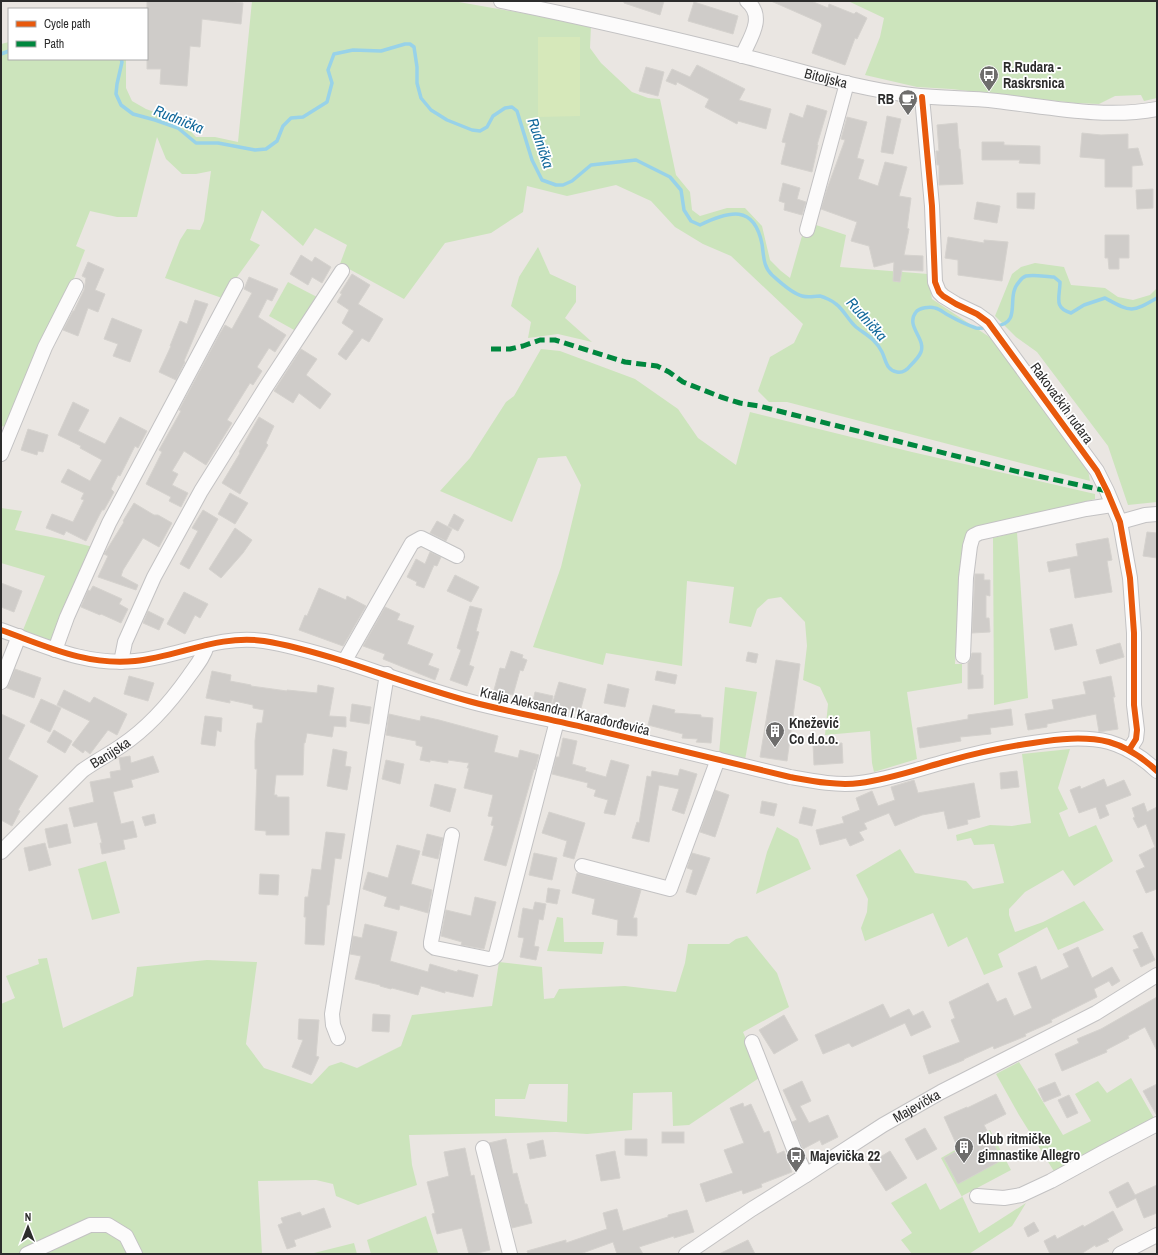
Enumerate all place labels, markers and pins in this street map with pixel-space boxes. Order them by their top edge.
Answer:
place label: R.Rudara - Raskrsnica [1003,58,1065,92]
bus stop icon: R.Rudara - Raskrsnica [978,64,1000,92]
cafe icon: RB [897,88,919,116]
place label: RB [877,90,894,108]
place label: Knežević Co d.o.o. [789,714,839,748]
building icon: Knežević Co d.o.o. [764,720,786,748]
place label: Klub ritmičke gimnastike Allegro [978,1130,1080,1164]
building icon: Klub ritmičke gimnastike Allegro [953,1136,975,1164]
bus stop icon: Majevička 22 [785,1145,807,1173]
place label: Majevička 22 [810,1147,880,1165]

